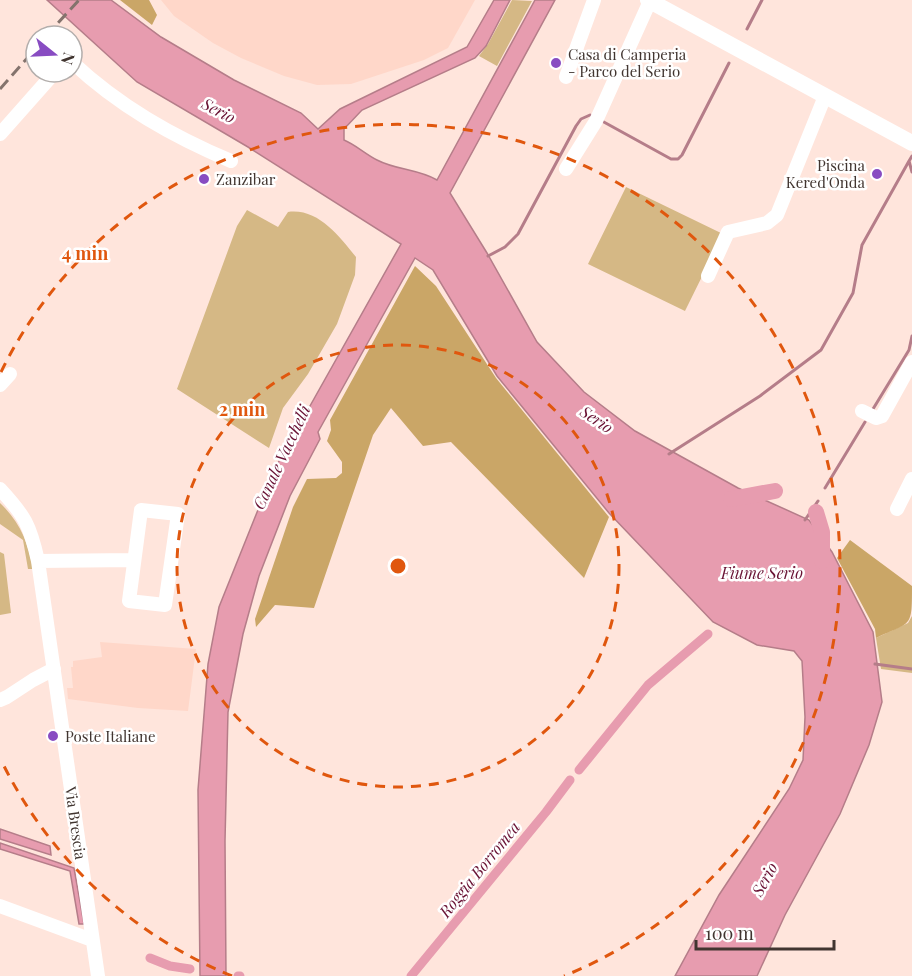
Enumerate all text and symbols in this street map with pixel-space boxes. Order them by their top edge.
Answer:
north arrow [24,24,84,84]
place label: Casa di Camperia - Parco del Serio [568,44,687,81]
text: N [57,50,81,68]
marker: Casa di Camperia - Parco del Serio [549,56,563,70]
water label: Serio [198,92,240,128]
place label: Piscina Kered'Onda [786,155,866,192]
marker: Piscina Kered'Onda [870,167,884,181]
place label: Zanzibar [216,169,276,189]
marker: Zanzibar [197,172,211,186]
text: 4 min [62,241,108,265]
text: 2 min [219,397,265,421]
water label: Canale Vacchelli [248,400,315,513]
water label: Serio [576,400,618,438]
centre of rings [388,556,408,576]
water label: Fiume Serio [720,562,803,583]
place label: Poste Italiane [65,726,156,746]
marker: Poste Italiane [46,729,60,743]
street label: Via Brescia [61,784,91,861]
water label: Roggia Borromea [433,817,524,922]
water label: Serio [746,858,782,900]
scale bar [696,913,834,951]
text: 100 m [705,921,754,945]

